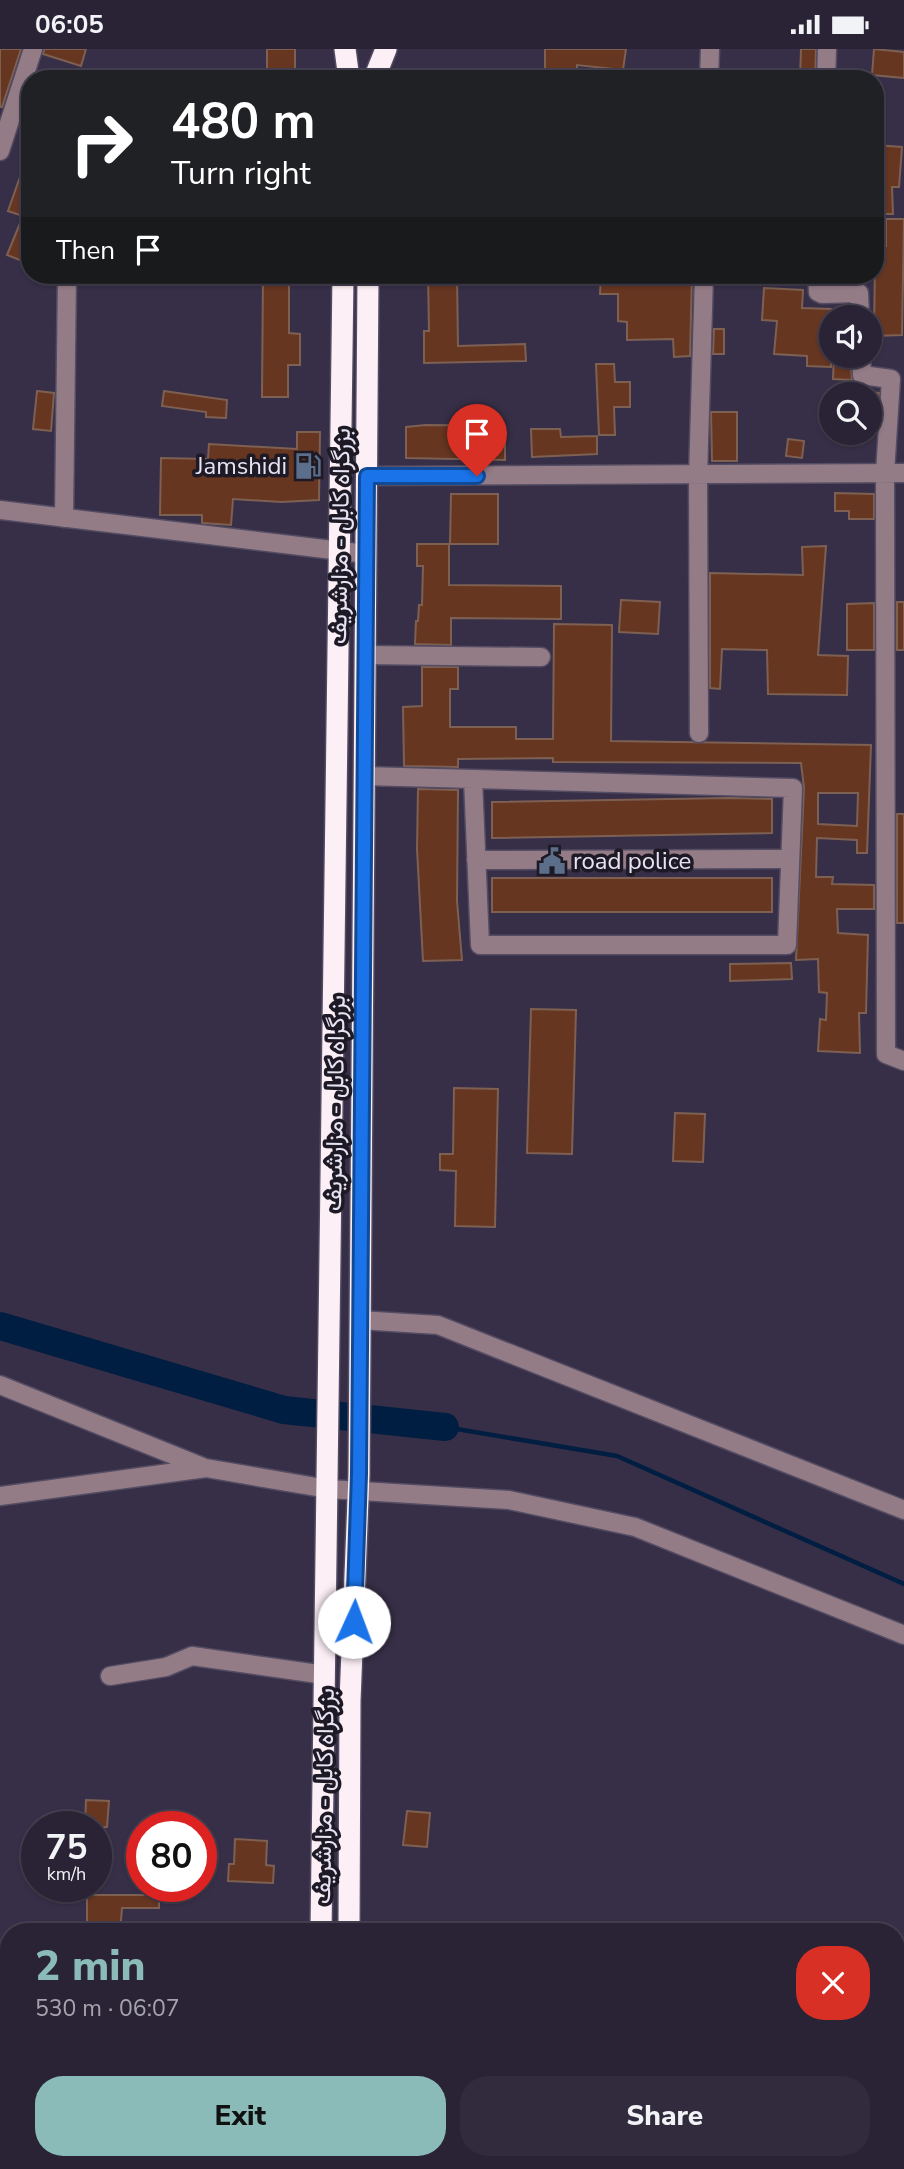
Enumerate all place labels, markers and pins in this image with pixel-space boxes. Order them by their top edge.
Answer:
pin [447,404,507,476]
place label: Jamshidi [195,450,287,482]
fuel station icon: Jamshidi [293,451,323,481]
place label: road police [573,845,691,877]
public building icon: road police [537,846,567,876]

